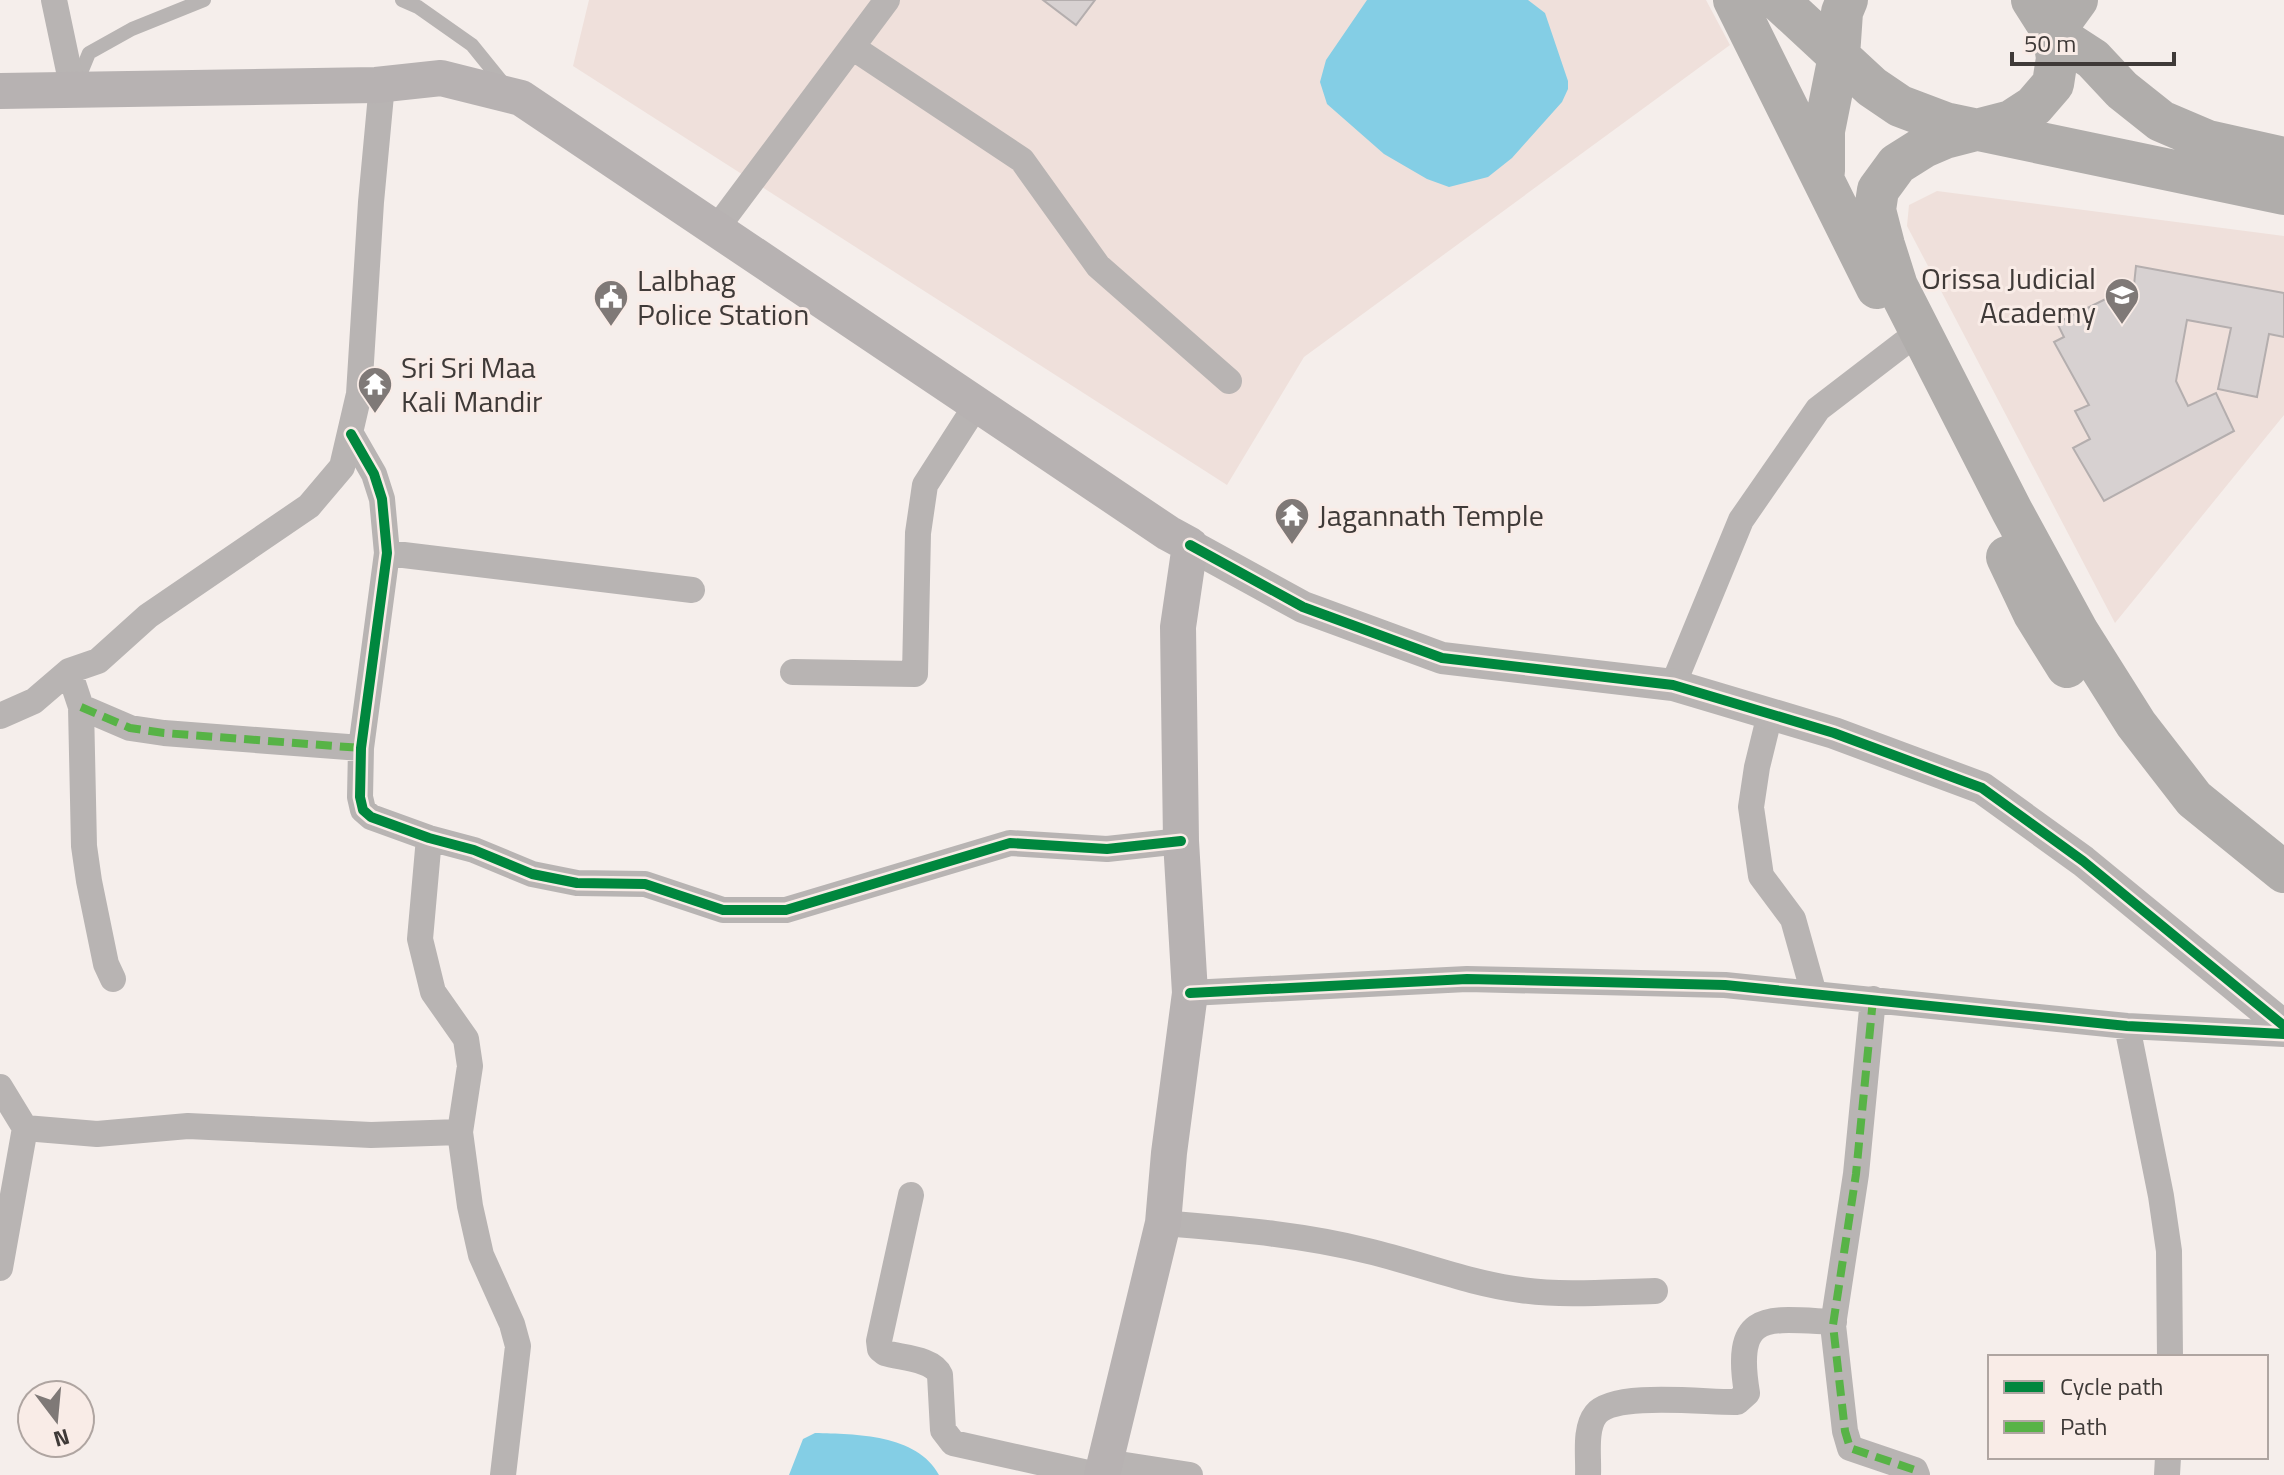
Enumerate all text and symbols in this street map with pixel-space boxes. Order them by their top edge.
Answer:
scale bar [2012,16,2174,66]
text: 50 m [2024,25,2076,61]
place label: Orissa Judicial Academy [1921,255,2096,335]
place label: Lalbhag Police Station [637,257,809,337]
school or university icon: Orissa Judicial Academy [2103,276,2141,326]
public building icon: Lalbhag Police Station [592,278,630,328]
place label: Sri Sri Maa Kali Mandir [401,344,542,424]
temple icon: Sri Sri Maa Kali Mandir [356,365,394,415]
place label: Jagannath Temple [1318,492,1544,538]
temple icon: Jagannath Temple [1273,496,1311,546]
legend [1988,1355,2268,1459]
text: Cycle path [2060,1368,2163,1404]
north arrow [16,1379,96,1459]
text: Path [2060,1408,2107,1444]
text: N [49,1420,74,1457]

